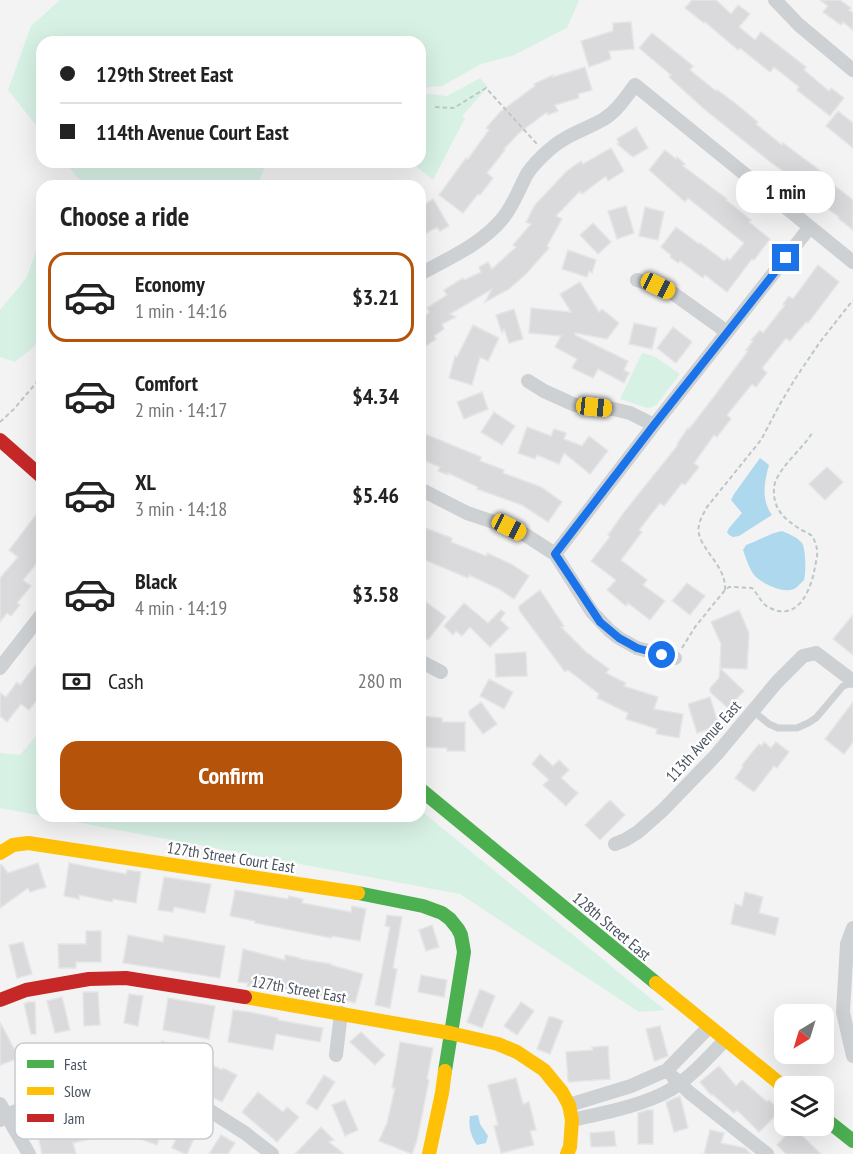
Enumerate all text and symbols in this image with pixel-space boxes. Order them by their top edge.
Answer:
text: 129th Street East [96,60,233,88]
text: 114th Avenue Court East [96,118,289,146]
callout: 1 min [736,171,836,213]
text: 1 min [765,179,806,205]
text: Choose a ride [60,199,189,233]
route end [772,244,799,271]
icon: car [63,270,117,324]
text: Economy [135,270,205,298]
car [638,270,678,302]
text: $3.21 [352,283,399,311]
text: 1 min · 14:16 [135,298,227,324]
icon: car [63,369,117,423]
text: Comfort [135,369,198,397]
text: $4.34 [352,382,399,410]
car [575,396,613,418]
text: 2 min · 14:17 [135,397,227,423]
icon: car [63,468,117,522]
text: XL [135,468,156,496]
text: $5.46 [352,481,399,509]
text: 3 min · 14:18 [135,496,227,522]
car [489,511,529,543]
icon: car [63,567,117,621]
text: Black [135,567,177,595]
text: $3.58 [352,580,399,608]
text: 4 min · 14:19 [135,595,227,621]
route start [648,641,675,668]
icon: cash [60,665,93,698]
text: Cash [108,667,144,695]
text: 280 m [358,668,402,694]
street label: 113th Avenue East [661,696,745,786]
button: Confirm [60,741,402,810]
street label: 127th Street Court East [166,837,297,877]
street label: 128th Street East [569,887,656,965]
street label: 127th Street East [250,971,349,1007]
north arrow [774,1004,834,1064]
map controls [774,1004,834,1136]
legend [15,1043,213,1139]
text: Fast [64,1054,87,1074]
button: layers [774,1076,834,1136]
text: Slow [64,1081,91,1101]
text: Jam [63,1108,85,1128]

